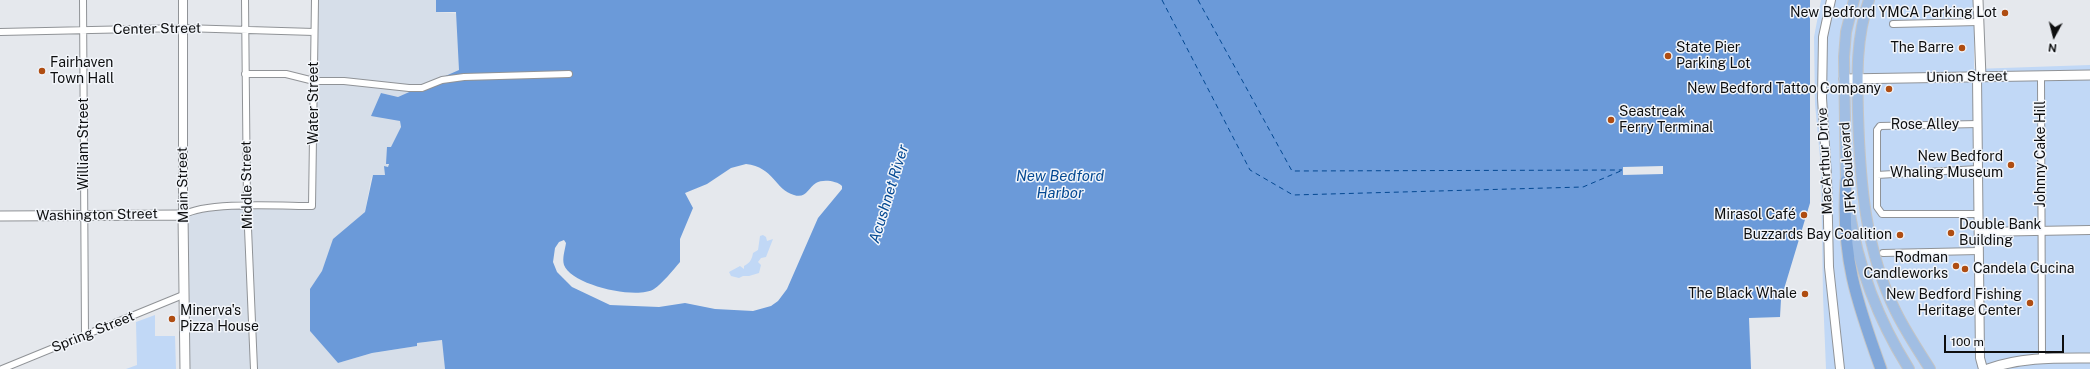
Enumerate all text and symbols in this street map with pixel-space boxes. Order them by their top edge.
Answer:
place label: New Bedford YMCA Parking Lot [1790,5,1997,21]
marker: New Bedford YMCA Parking Lot [2000,8,2010,18]
north arrow [2034,16,2074,56]
street label: Center Street [113,20,201,38]
place label: State Pier Parking Lot [1676,40,1750,72]
place label: The Barre [1890,40,1954,56]
text: N [2048,41,2058,54]
marker: The Barre [1957,43,1967,53]
marker: State Pier Parking Lot [1663,51,1673,61]
place label: Fairhaven Town Hall [50,55,114,88]
street label: Water Street [306,61,322,145]
marker: Fairhaven Town Hall [37,66,47,76]
street label: Union Street [1926,68,2008,86]
place label: New Bedford Tattoo Company [1687,81,1881,97]
marker: New Bedford Tattoo Company [1884,84,1894,94]
street label: William Street [76,98,92,190]
street label: Johnny Cake Hill [2033,101,2049,207]
place label: Seastreak Ferry Terminal [1619,104,1714,136]
street label: MacArthur Drive [1814,107,1836,215]
marker: Seastreak Ferry Terminal [1606,115,1616,125]
street label: Rose Alley [1891,117,1959,133]
street label: JFK Boulevard [1836,121,1860,215]
street label: Middle Street [238,140,256,230]
water label: Acushnet River [866,143,912,245]
street label: Main Street [174,147,192,223]
place label: New Bedford Whaling Museum [1890,149,2003,182]
marker: New Bedford Whaling Museum [2006,160,2016,170]
water label: New Bedford Harbor [1016,167,1104,202]
street label: Washington Street [36,206,158,224]
place label: Mirasol Café [1714,207,1796,223]
marker: Mirasol Café [1799,210,1809,220]
place label: Double Bank Building [1959,217,2041,250]
place label: Buzzards Bay Coalition [1743,227,1892,243]
marker: Double Bank Building [1946,228,1956,238]
marker: Buzzards Bay Coalition [1895,230,1905,240]
place label: Rodman Candleworks [1864,250,1948,282]
marker: Rodman Candleworks [1951,261,1961,271]
place label: Candela Cucina [1973,261,2075,277]
marker: Candela Cucina [1960,264,1970,274]
place label: The Black Whale [1688,286,1797,302]
place label: New Bedford Fishing Heritage Center [1886,287,2022,320]
marker: The Black Whale [1800,289,1810,299]
marker: New Bedford Fishing Heritage Center [2025,298,2035,308]
place label: Minerva's Pizza House [180,303,259,336]
street label: Spring Street [49,308,137,356]
marker: Minerva's Pizza House [167,314,177,324]
scale bar [1946,327,2066,353]
text: 100 m [1951,335,1984,349]

